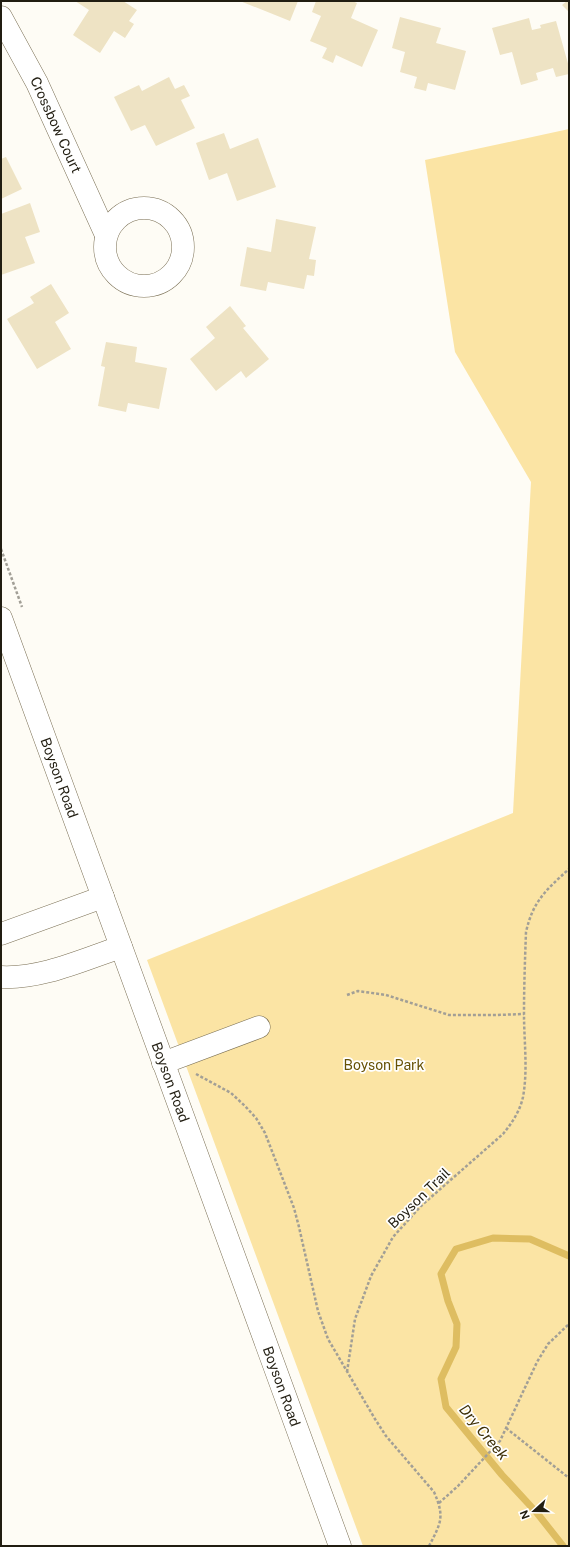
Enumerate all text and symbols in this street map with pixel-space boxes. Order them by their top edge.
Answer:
street label: Crossbow Court [27,74,85,175]
street label: Boyson Road [37,735,81,820]
street label: Boyson Road [149,1040,192,1124]
park label: Boyson Park [344,1057,425,1073]
street label: Boyson Trail [385,1165,453,1231]
street label: Boyson Road [260,1344,304,1429]
water label: Dry Creek [456,1401,513,1464]
north arrow [514,1491,554,1531]
text: N [518,1508,532,1521]

